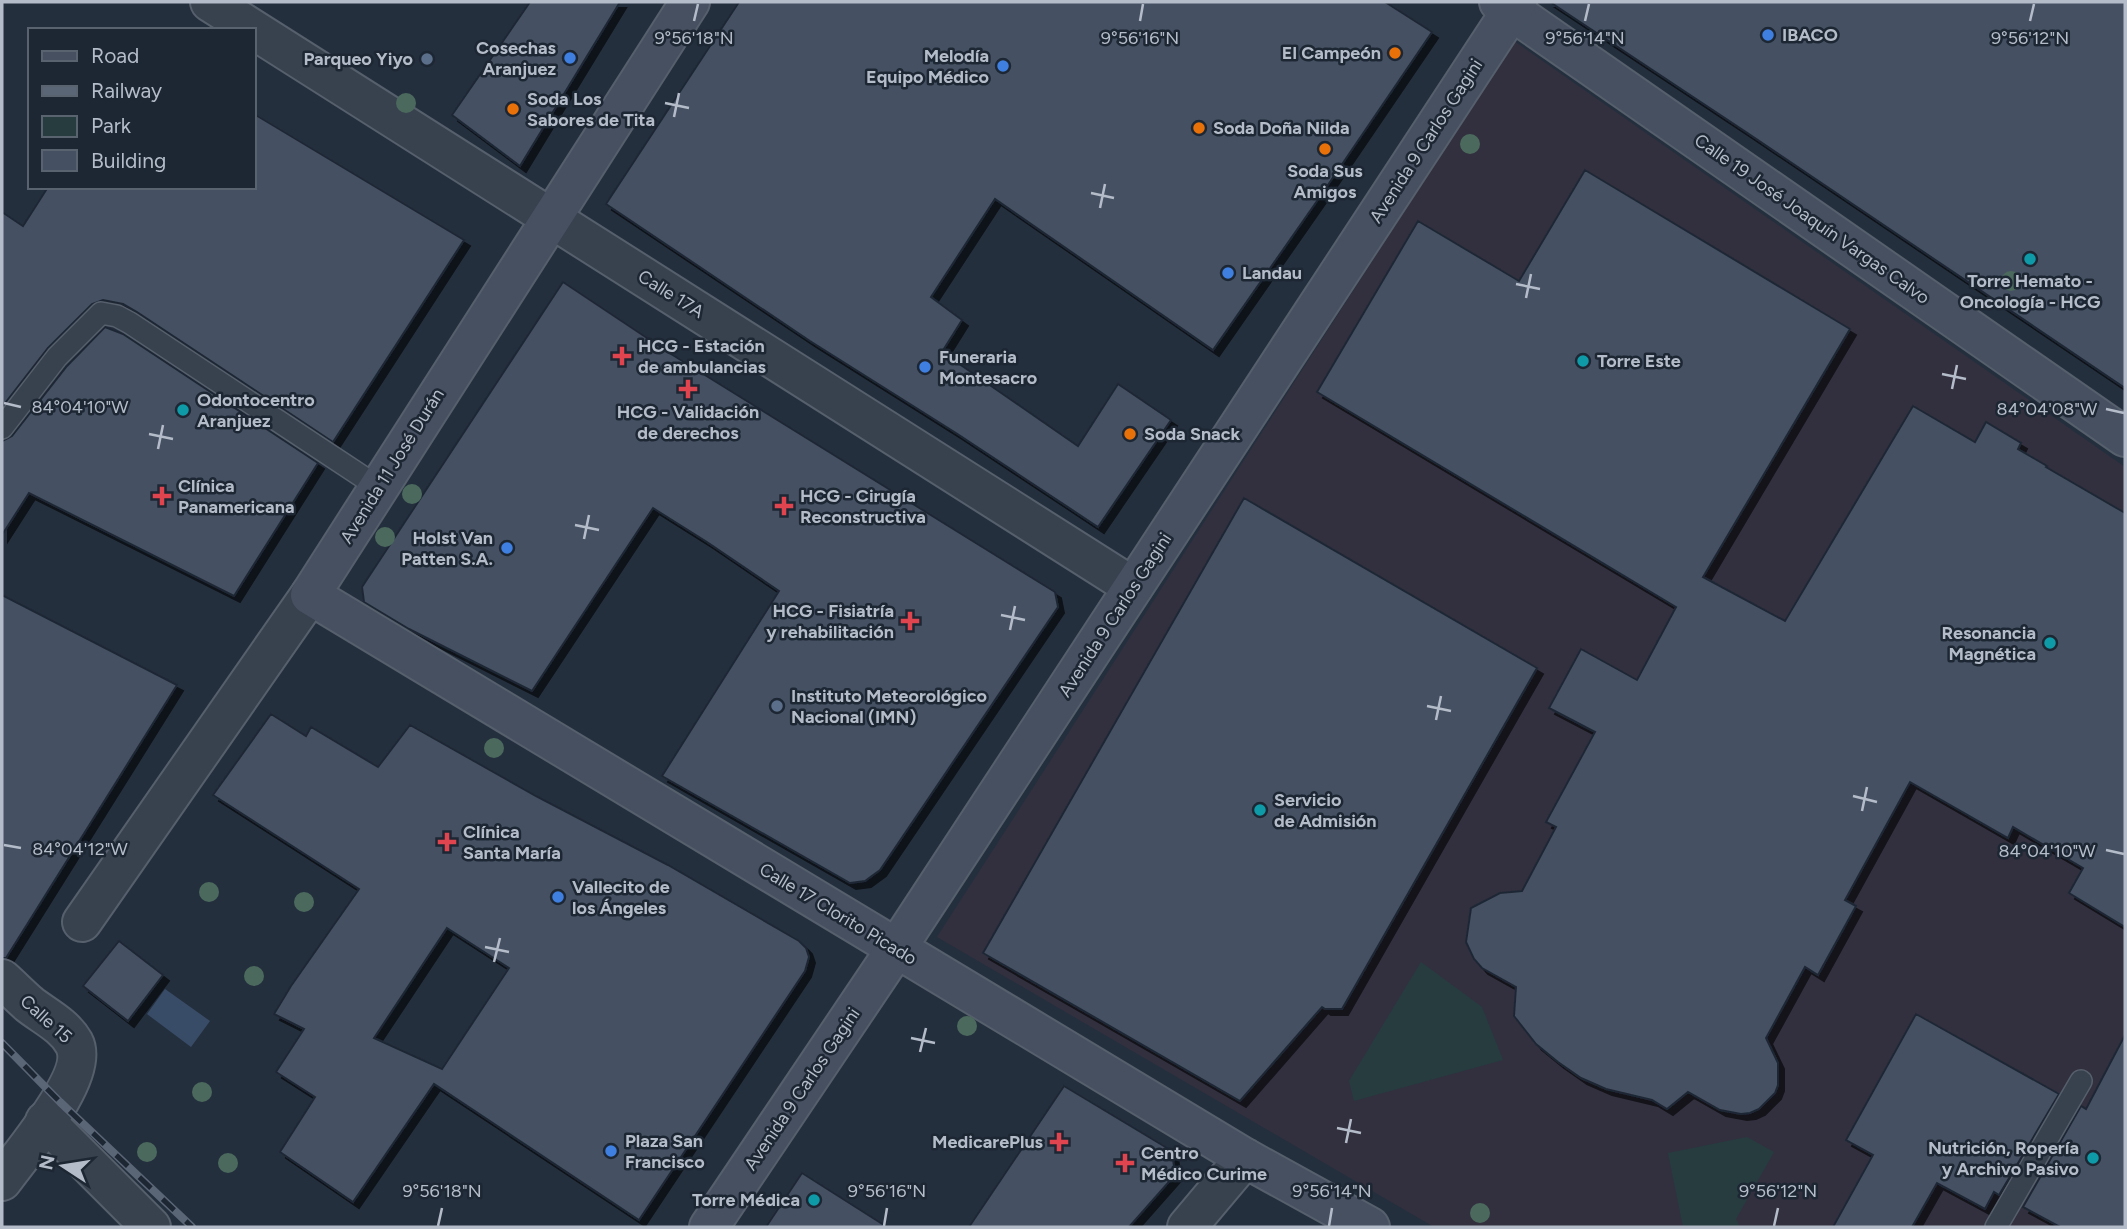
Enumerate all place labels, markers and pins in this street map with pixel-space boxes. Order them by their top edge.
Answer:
place label: IBACO [1782,24,1838,46]
marker: IBACO [1760,27,1776,43]
place label: Cosechas Aranjuez [476,37,557,80]
place label: El Campeón [1282,42,1381,64]
place label: Melodía Equipo Médico [866,45,989,88]
marker: El Campeón [1387,45,1403,61]
place label: Parqueo Yiyo [303,48,413,70]
marker: Cosechas Aranjuez [562,50,578,66]
marker: Parqueo Yiyo [419,51,435,67]
marker: Melodía Equipo Médico [995,58,1011,74]
place label: Soda Los Sabores de Tita [527,88,655,131]
marker: Soda Los Sabores de Tita [505,101,521,117]
place label: Soda Doña Nilda [1213,117,1350,139]
marker: Soda Doña Nilda [1191,120,1207,136]
marker: Soda Sus Amigos [1317,141,1333,157]
place label: Soda Sus Amigos [1287,160,1363,203]
marker: Torre Hemato - Oncología - HCG [2022,251,2038,267]
place label: Landau [1242,262,1302,284]
marker: Landau [1220,265,1236,281]
place label: Torre Hemato - Oncología - HCG [1960,270,2100,313]
place label: HCG - Estación de ambulancias [638,335,767,378]
marker: HCG - Estación de ambulancias [612,346,632,366]
place label: Funeraria Montesacro [939,346,1037,389]
place label: Torre Este [1597,350,1681,372]
marker: Torre Este [1575,353,1591,369]
marker: Funeraria Montesacro [917,359,933,375]
marker: HCG - Validación de derechos [678,379,698,399]
place label: Odontocentro Aranjuez [197,389,315,432]
place label: HCG - Validación de derechos [617,401,759,444]
marker: Odontocentro Aranjuez [175,402,191,418]
place label: Soda Snack [1144,423,1241,445]
marker: Soda Snack [1122,426,1138,442]
place label: Clínica Panamericana [178,475,295,518]
place label: HCG - Cirugía Reconstructiva [800,485,926,528]
marker: Clínica Panamericana [152,486,172,506]
marker: HCG - Cirugía Reconstructiva [774,496,794,516]
place label: Holst Van Patten S.A. [401,527,493,570]
marker: Holst Van Patten S.A. [499,540,515,556]
place label: HCG - Fisiatría y rehabilitación [766,600,894,643]
marker: HCG - Fisiatría y rehabilitación [900,611,920,631]
place label: Resonancia Magnética [1941,622,2036,665]
marker: Resonancia Magnética [2042,635,2058,651]
place label: Instituto Meteorológico Nacional (IMN) [791,685,987,728]
marker: Instituto Meteorológico Nacional (IMN) [769,698,785,714]
place label: Servicio de Admisión [1274,789,1377,832]
marker: Servicio de Admisión [1252,802,1268,818]
place label: Clínica Santa María [463,821,561,864]
marker: Clínica Santa María [437,832,457,852]
place label: Vallecito de los Ángeles [572,876,670,919]
marker: Vallecito de los Ángeles [550,889,566,905]
place label: Plaza San Francisco [625,1130,705,1173]
place label: MedicarePlus [932,1131,1044,1153]
marker: MedicarePlus [1049,1132,1069,1152]
place label: Nutrición, Ropería y Archivo Pasivo [1928,1137,2079,1180]
place label: Centro Médico Curime [1141,1142,1267,1185]
marker: Plaza San Francisco [603,1143,619,1159]
marker: Nutrición, Ropería y Archivo Pasivo [2085,1150,2101,1166]
marker: Centro Médico Curime [1115,1153,1135,1173]
place label: Torre Médica [692,1189,800,1211]
marker: Torre Médica [806,1192,822,1208]

